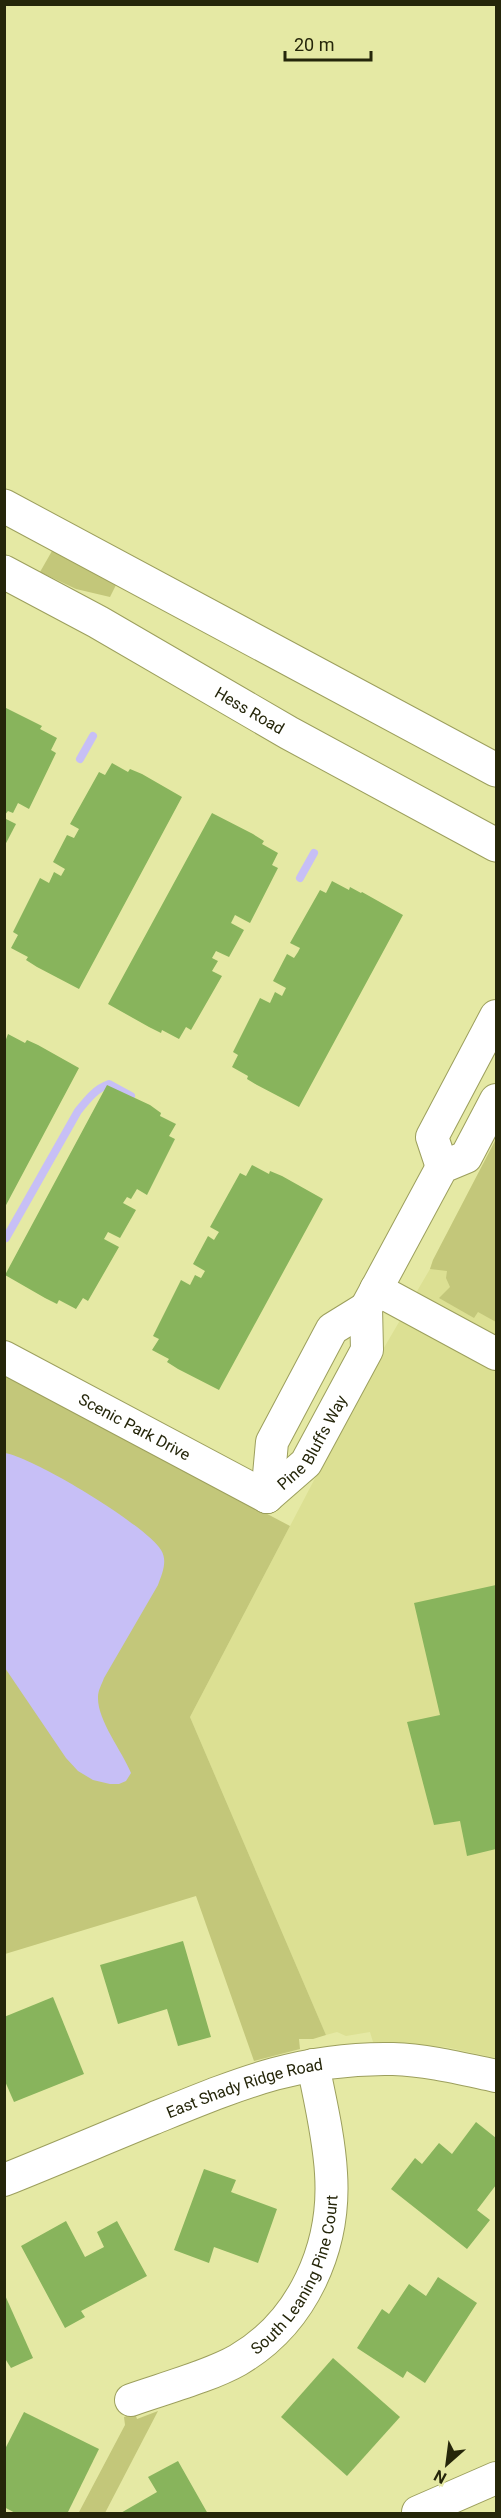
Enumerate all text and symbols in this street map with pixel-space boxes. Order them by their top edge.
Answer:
scale bar [285,24,370,62]
text: 20 m [294,34,334,55]
street label: Hess Road [211,683,288,738]
street label: Scenic Park Drive [75,1390,193,1464]
street label: Pine Bluffs Way [273,1391,351,1494]
street label: East Shady Ridge Road [164,2055,324,2122]
street label: South Leaning Pine Court [247,2195,341,2358]
north arrow [417,2434,477,2494]
text: N [431,2466,450,2488]

